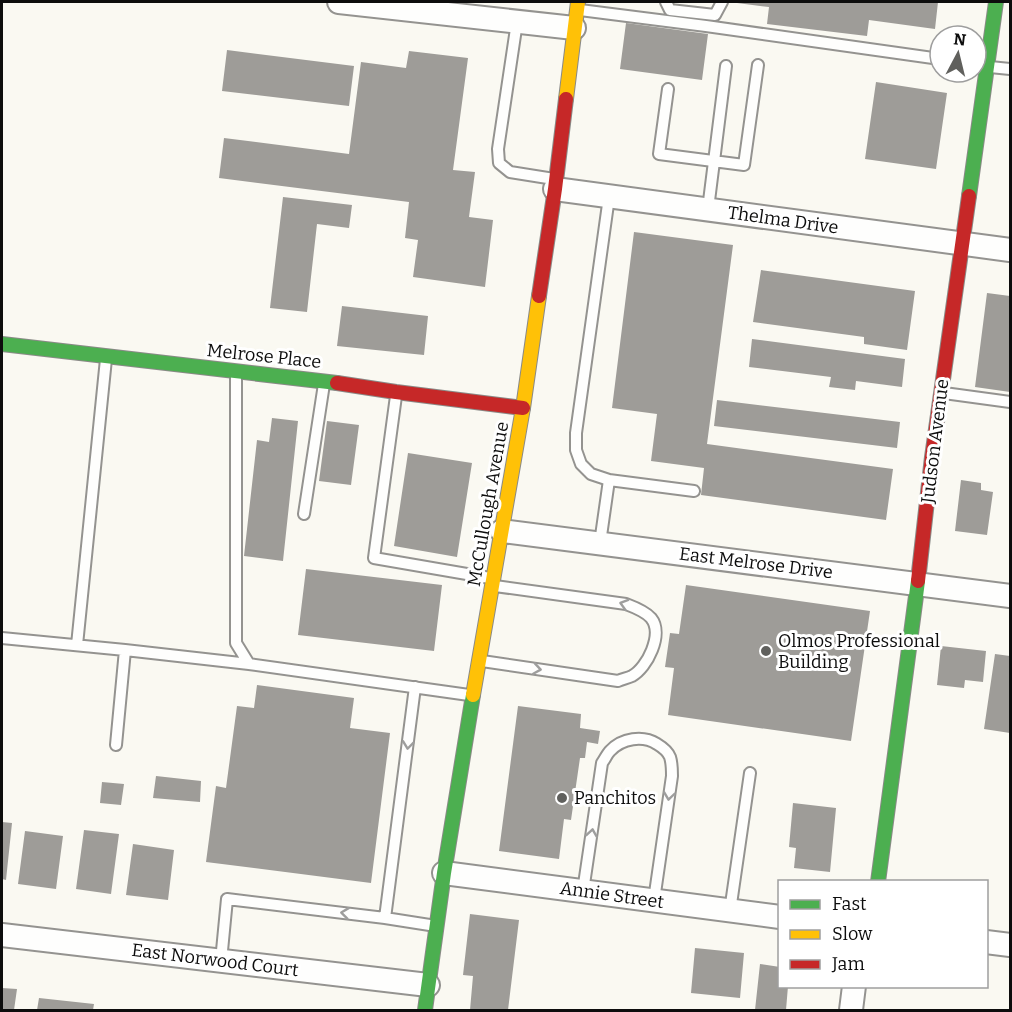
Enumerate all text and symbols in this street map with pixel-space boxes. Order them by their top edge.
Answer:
north arrow [928,24,988,84]
text: N [952,29,967,50]
street label: Thelma Drive [726,201,840,239]
street label: Melrose Place [206,339,322,373]
street label: Judson Avenue [916,378,954,505]
street label: McCullough Avenue [463,420,513,588]
street label: East Melrose Drive [678,543,834,583]
one-way arrow [619,599,629,612]
place label: Olmos Professional Building [778,630,940,673]
marker: Olmos Professional Building [759,644,773,658]
one-way arrow [532,662,541,674]
one-way arrow [402,740,414,750]
place label: Panchitos [574,787,656,809]
marker: Panchitos [555,791,569,805]
one-way arrow [663,791,676,800]
one-way arrow [585,828,597,838]
street label: Annie Street [559,877,666,913]
legend [778,880,988,988]
text: Fast [832,893,867,915]
one-way arrow [340,908,349,920]
text: Slow [832,923,873,945]
street label: East Norwood Court [130,939,300,981]
text: Jam [831,953,865,975]

